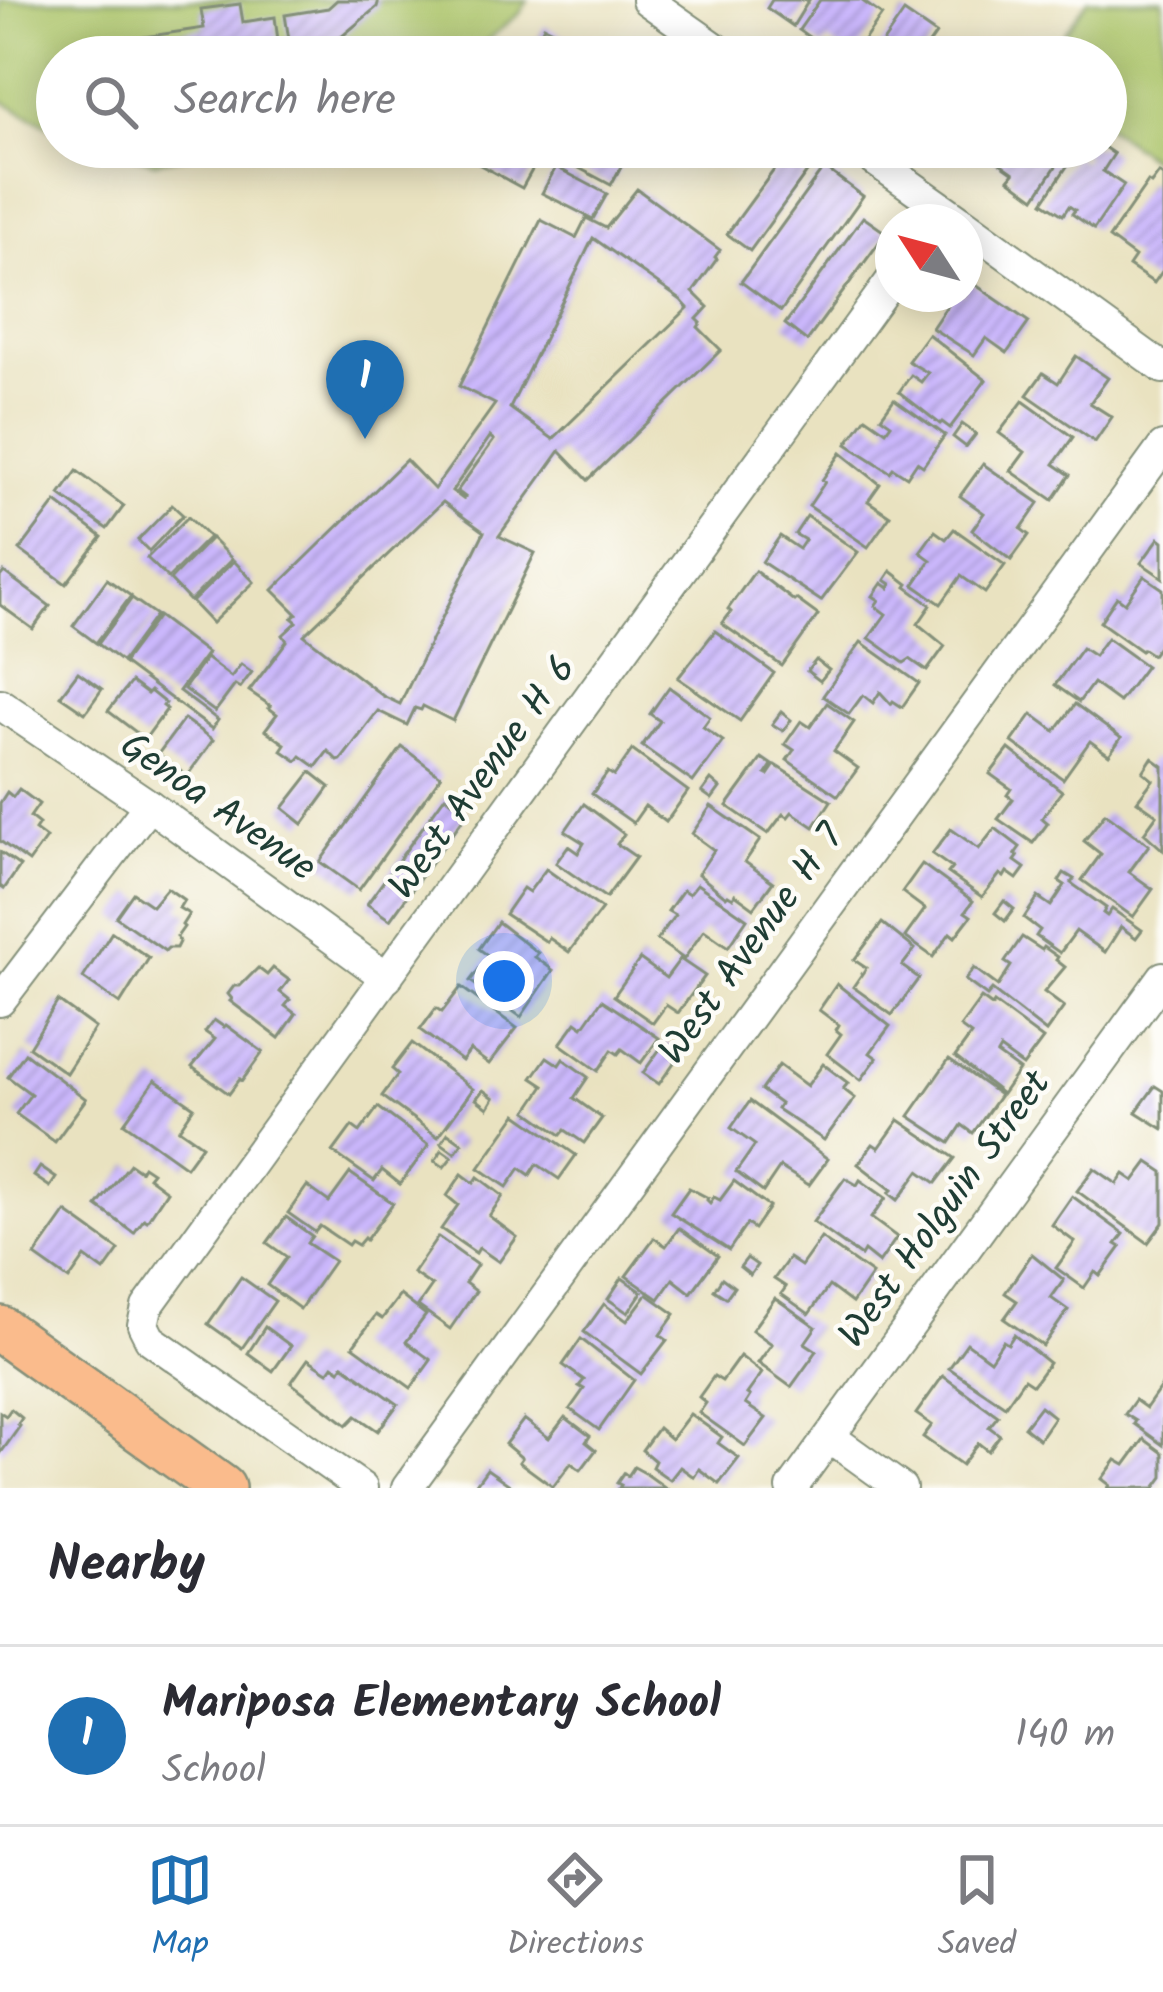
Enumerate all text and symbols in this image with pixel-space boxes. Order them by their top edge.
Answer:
search box [36,36,1127,168]
text: Search here [174,66,396,138]
icon: search [78,69,144,135]
north arrow [875,204,983,312]
pin: 1 [326,340,404,439]
street label: West Avenue H 6 [374,643,594,913]
street label: Genoa Avenue [106,717,328,899]
street label: West Avenue H 7 [644,810,863,1079]
your location [474,951,534,1011]
street label: West Holguin Street [824,1057,1069,1362]
text: Nearby [48,1526,205,1607]
text: Mariposa Elementary School [162,1669,721,1741]
text: 1 [81,1705,93,1767]
text: 140 m [1015,1705,1115,1767]
text: School [162,1741,266,1803]
tab: Map [147,1847,213,1972]
tab: Directions [507,1847,644,1972]
tab: Saved [938,1847,1016,1972]

